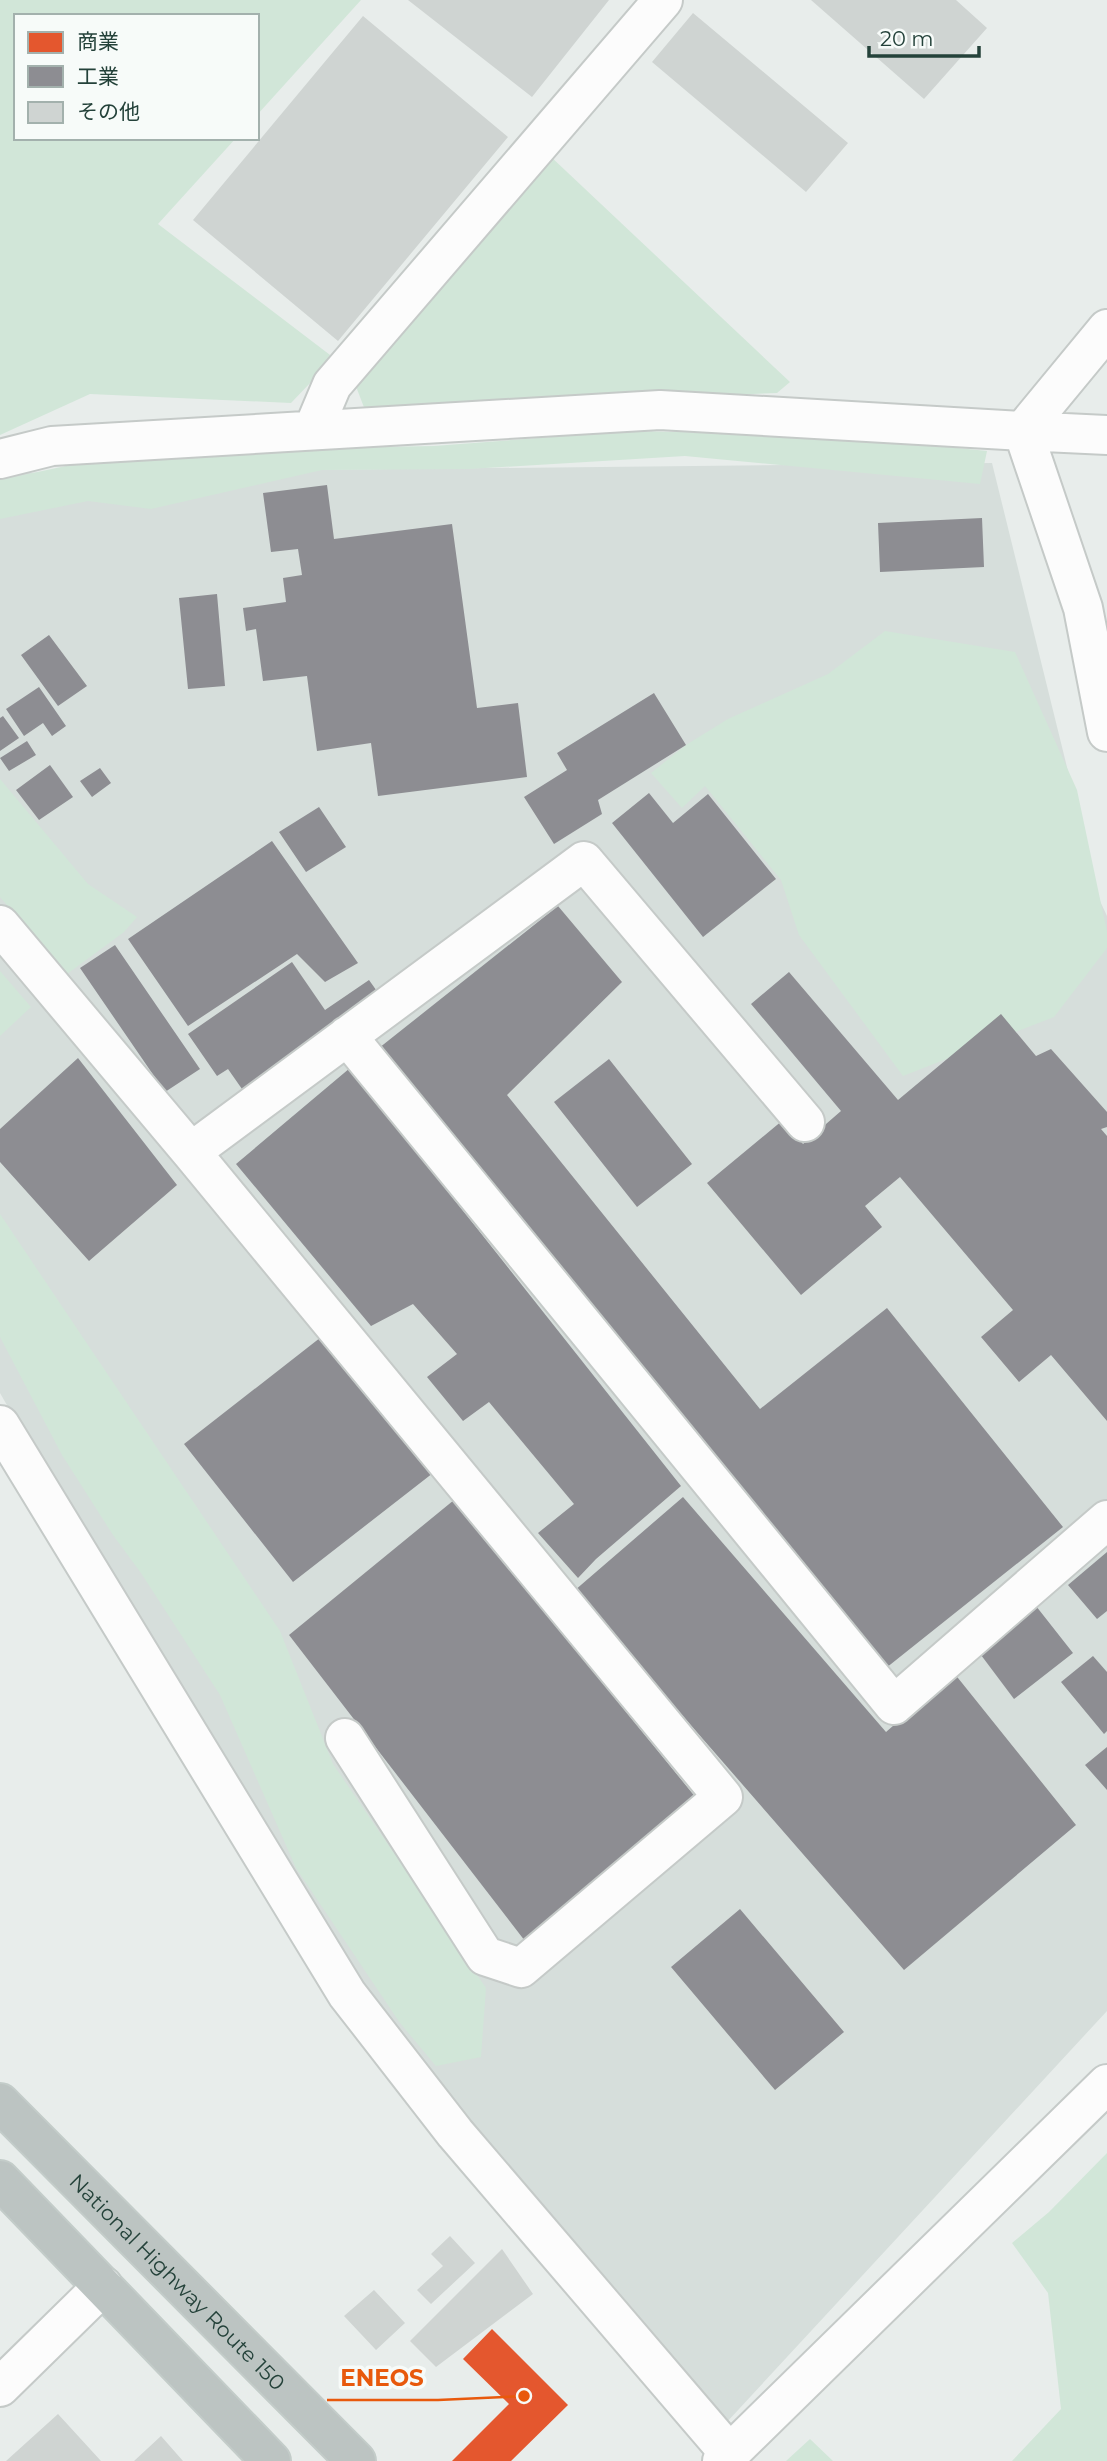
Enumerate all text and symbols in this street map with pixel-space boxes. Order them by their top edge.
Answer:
legend [14,14,259,140]
scale bar [869,14,979,58]
text: 20 m [880,26,934,51]
text: 商業 [77,29,119,54]
text: 工業 [77,64,119,89]
text: その他 [77,99,140,124]
street label: National Highway Route 150 [65,2168,291,2395]
callout: ENEOS [327,2356,438,2400]
text: ENEOS [340,2364,424,2392]

